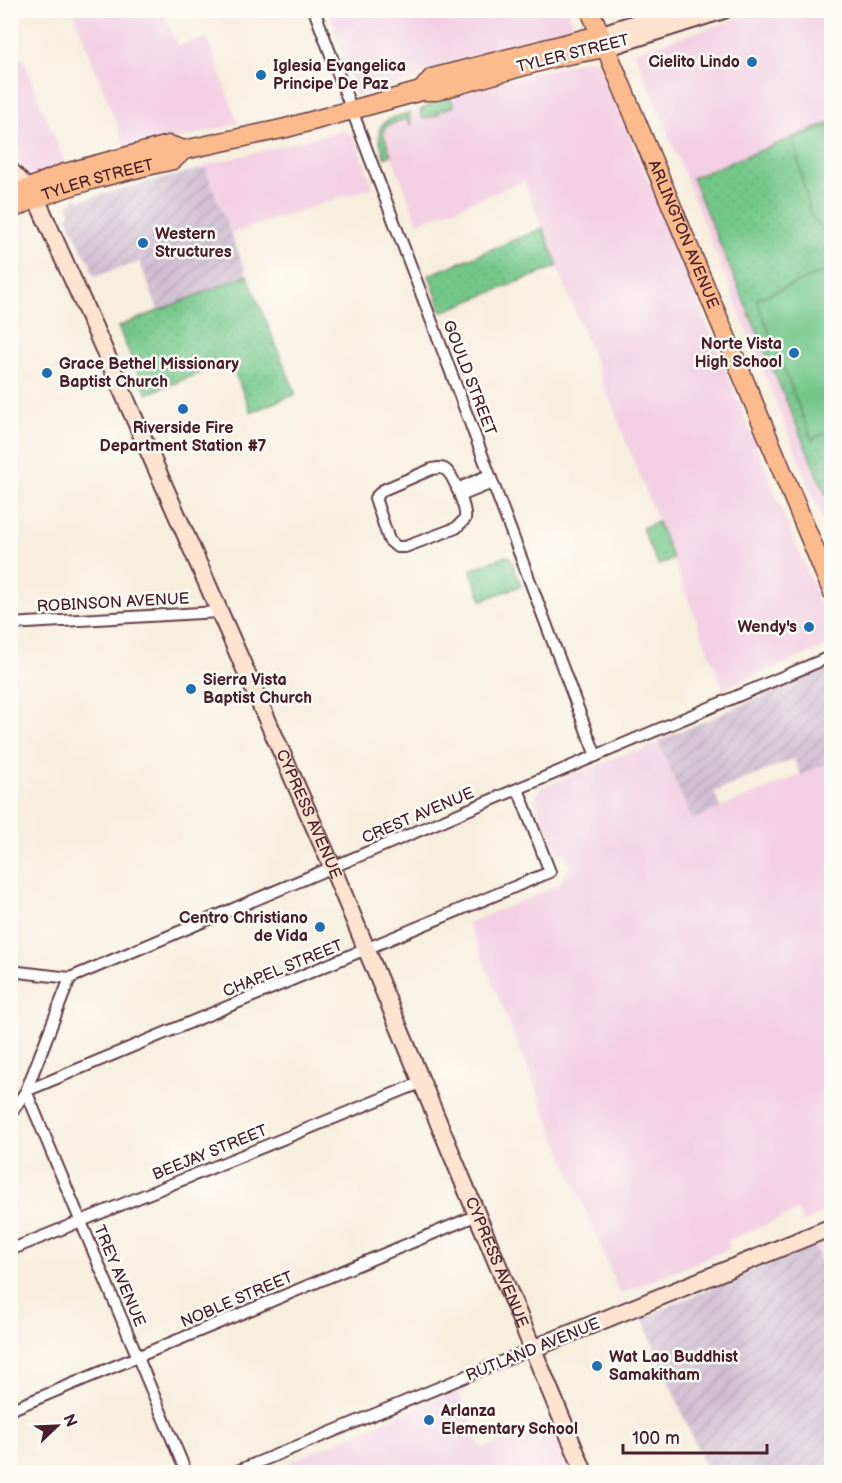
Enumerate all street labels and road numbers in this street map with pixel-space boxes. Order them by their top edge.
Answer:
street label: TYLER STREET [515,31,632,77]
street label: TYLER STREET [39,155,156,205]
street label: ARLINGTON AVENUE [644,157,723,311]
street label: GOULD STREET [438,318,500,439]
street label: ROBINSON AVENUE [36,590,190,616]
street label: CYPRESS AVENUE [272,746,346,882]
street label: CREST AVENUE [359,784,477,848]
street label: CHAPEL STREET [220,936,346,1002]
street label: BEEJAY STREET [150,1121,271,1185]
street label: CYPRESS AVENUE [461,1194,532,1330]
street label: TREY AVENUE [89,1222,149,1330]
street label: NOBLE STREET [178,1268,296,1332]
street label: RUTLAND AVENUE [463,1314,603,1386]

